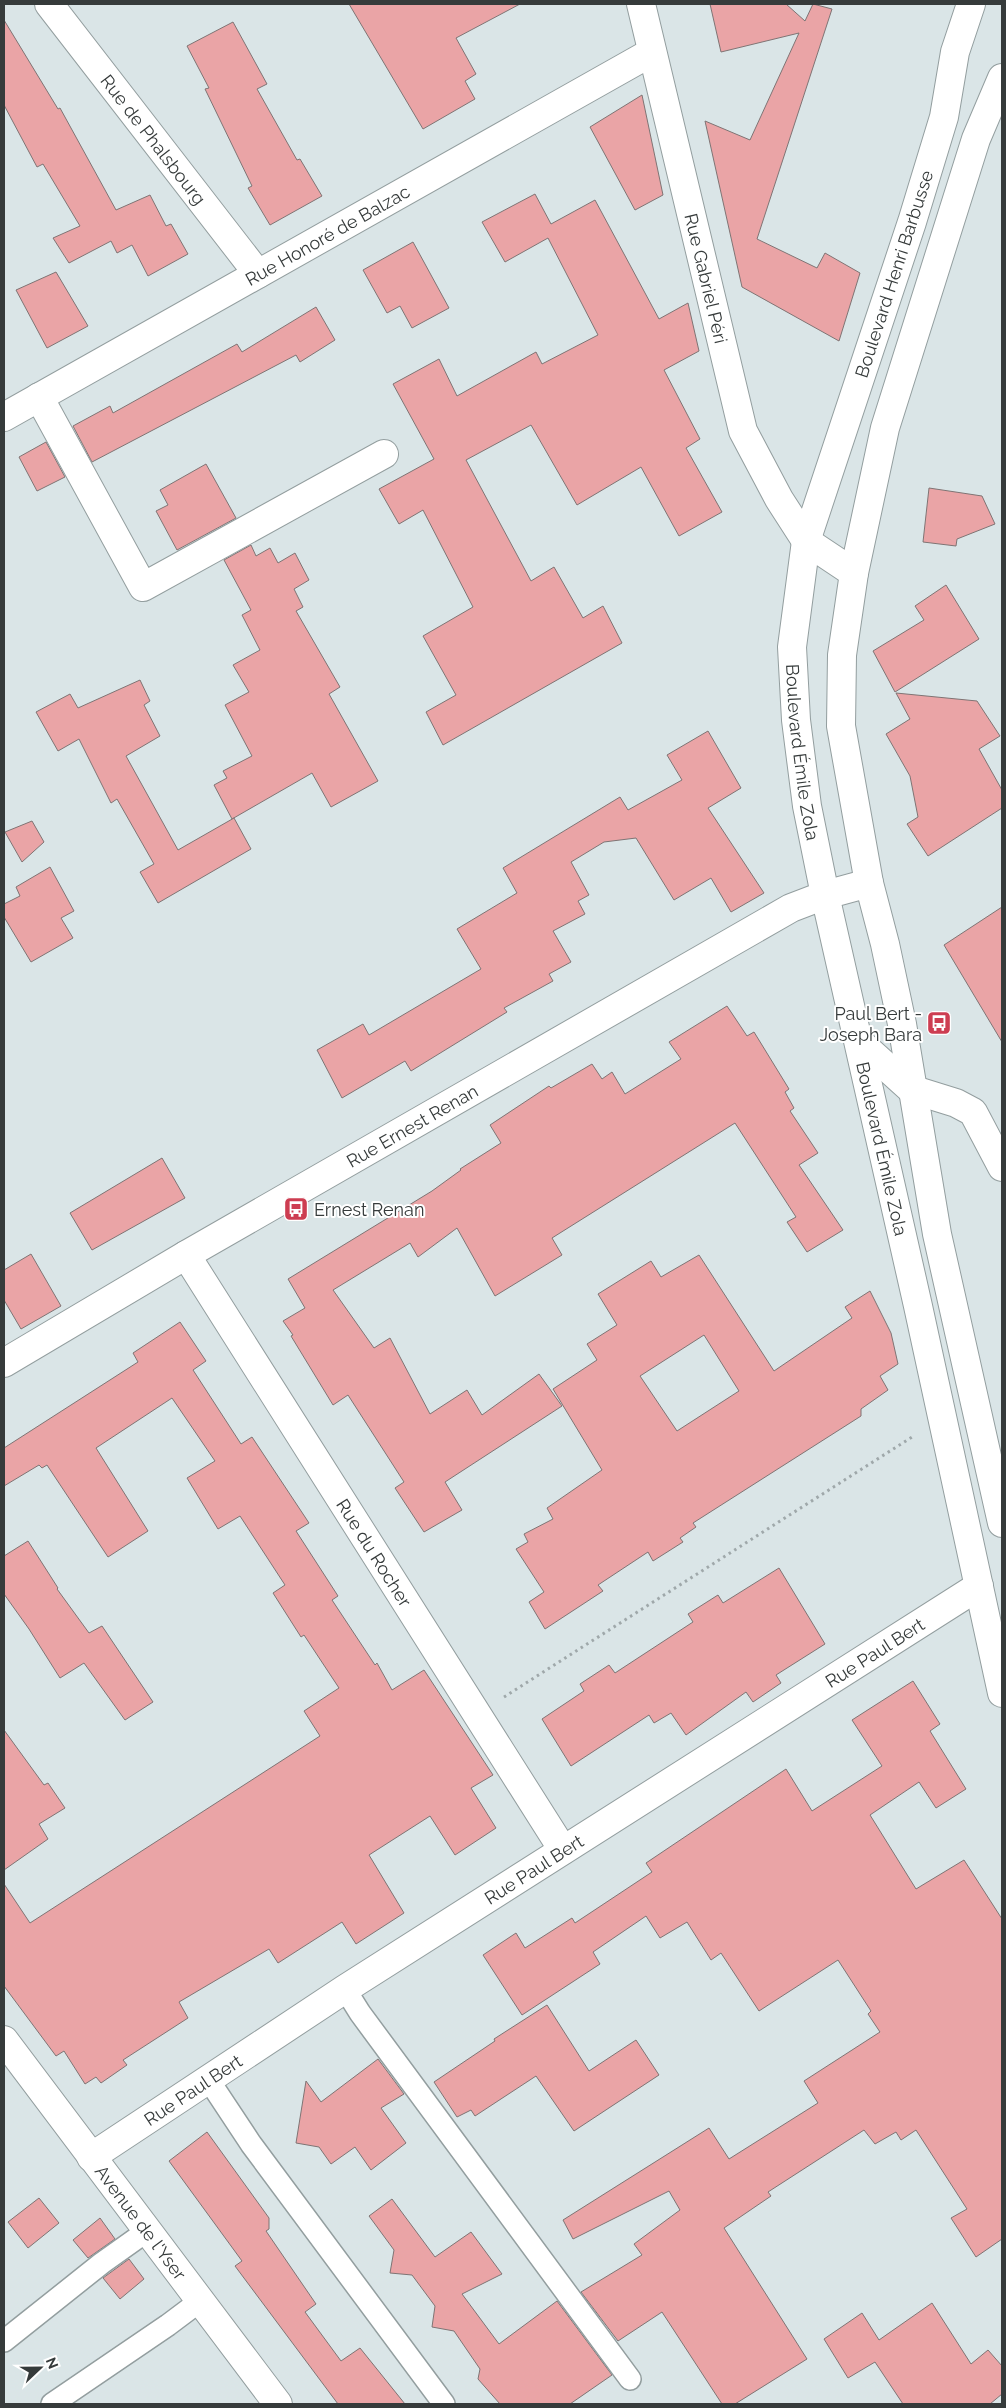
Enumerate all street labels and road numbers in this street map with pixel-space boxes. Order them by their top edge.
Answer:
street label: Rue de Phalsbourg [97,70,211,208]
street label: Boulevard Henri Barbusse [851,167,938,380]
street label: Rue Honoré de Balzac [241,180,413,290]
street label: Rue Gabriel Péri [681,211,732,345]
street label: Boulevard Émile Zola [782,663,824,842]
street label: Boulevard Émile Zola [853,1060,912,1238]
street label: Rue Ernest Renan [342,1080,481,1171]
street label: Rue du Rocher [332,1495,417,1611]
street label: Rue Paul Bert [821,1613,928,1692]
street label: Rue Paul Bert [480,1830,587,1908]
street label: Rue Paul Bert [140,2050,246,2130]
street label: Avenue de l'Yser [91,2161,191,2284]

